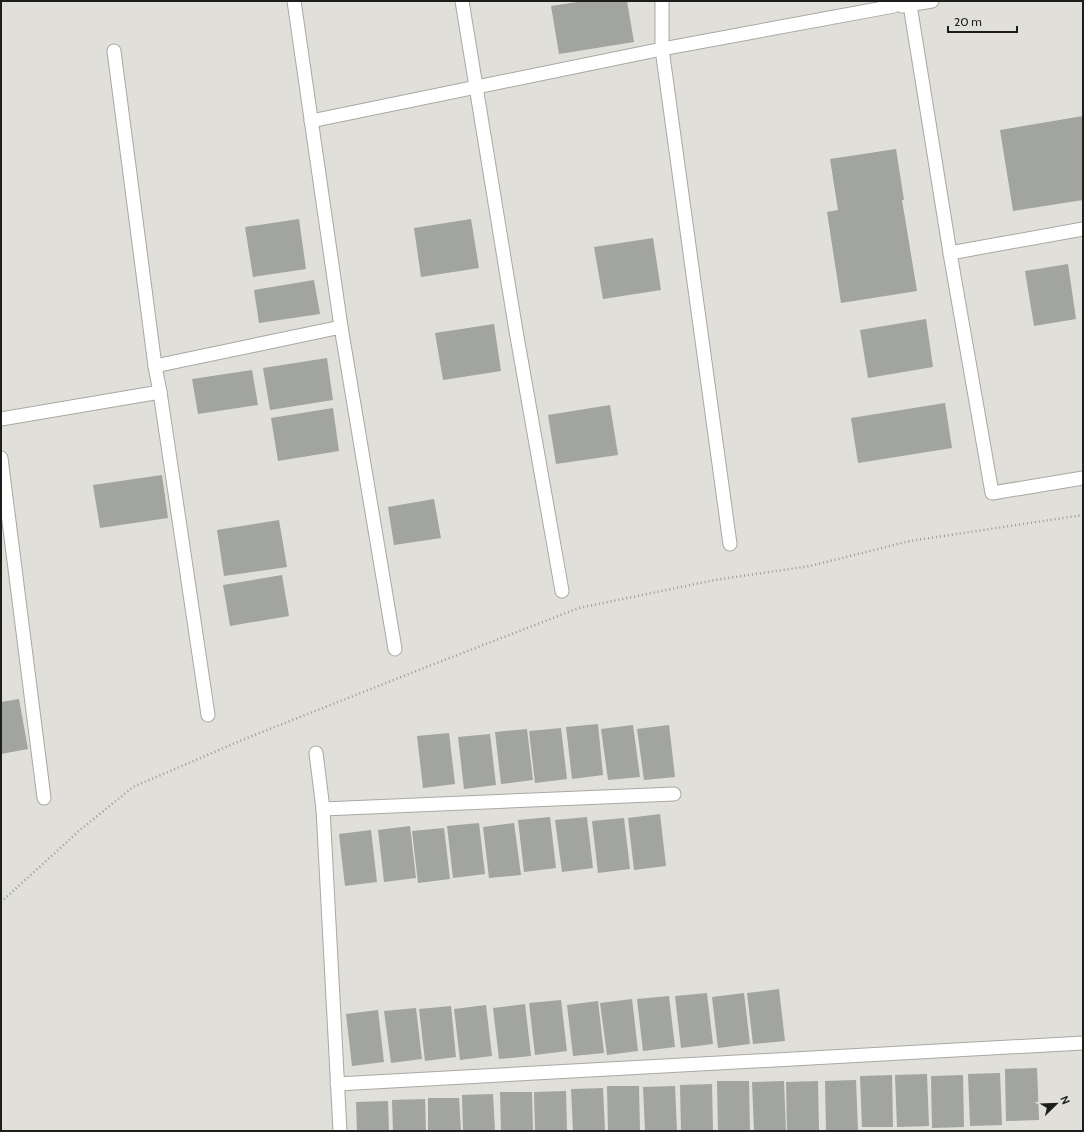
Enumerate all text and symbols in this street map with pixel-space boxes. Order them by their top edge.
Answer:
scale bar [948,8,1017,34]
text: 20 m [954,14,982,29]
north arrow [1036,1084,1076,1124]
text: N [1057,1094,1073,1106]

